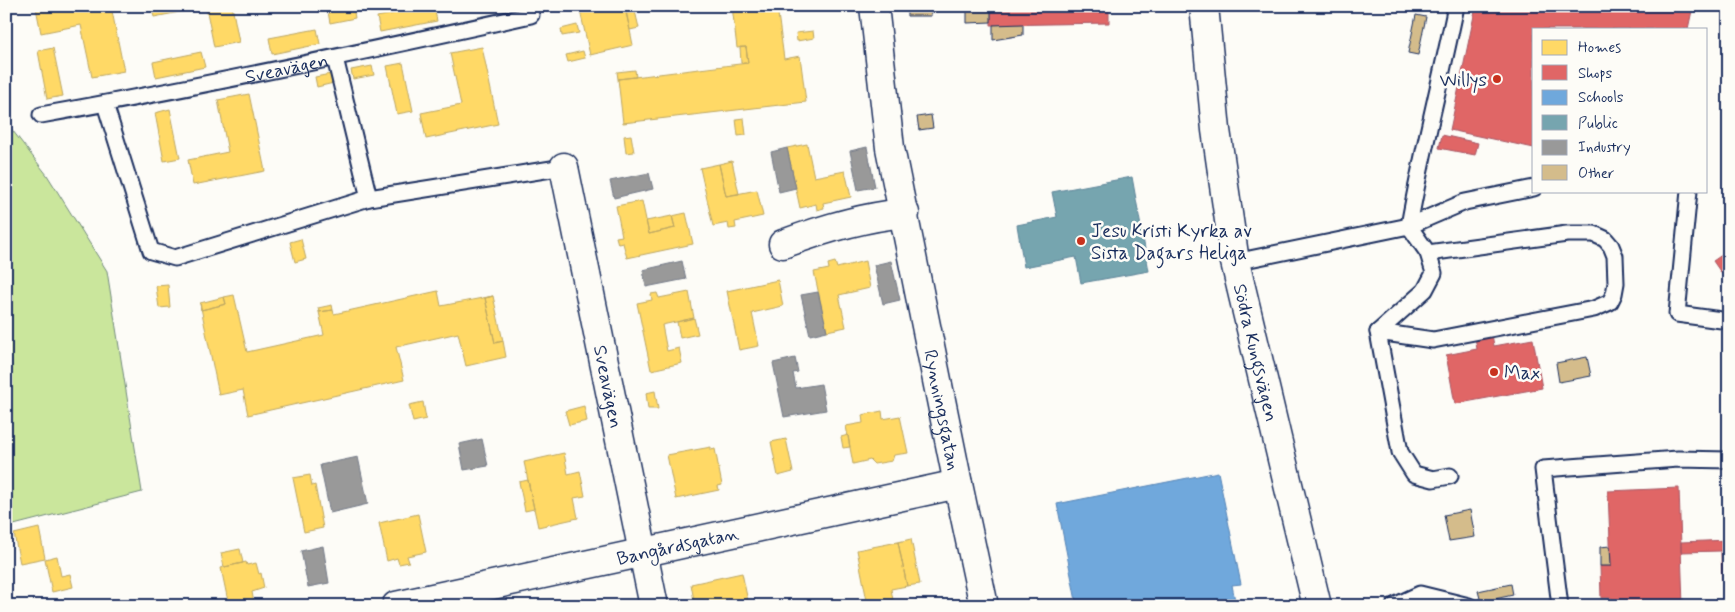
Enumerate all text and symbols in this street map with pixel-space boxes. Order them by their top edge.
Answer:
legend [1532,28,1708,192]
text: Homes [1578,38,1621,58]
street label: Sveavägen [243,48,331,90]
text: Shops [1578,64,1613,84]
place label: Willys [1440,68,1487,94]
marker: Willys [1491,73,1503,85]
text: Schools [1578,88,1624,108]
text: Public [1578,114,1618,134]
text: Industry [1578,138,1631,158]
text: Other [1578,164,1614,184]
place label: Jesu Kristi Kyrka av Sista Dagars Heliga [1091,219,1252,269]
marker: Jesu Kristi Kyrka av Sista Dagars Heliga [1075,235,1087,247]
street label: Södra Kungsvägen [1227,281,1284,424]
street label: Sveavägen [587,343,628,431]
street label: Rynningsgatan [917,348,966,473]
place label: Max [1504,361,1540,386]
marker: Max [1488,366,1500,378]
street label: Bangårdsgatan [614,521,741,572]

